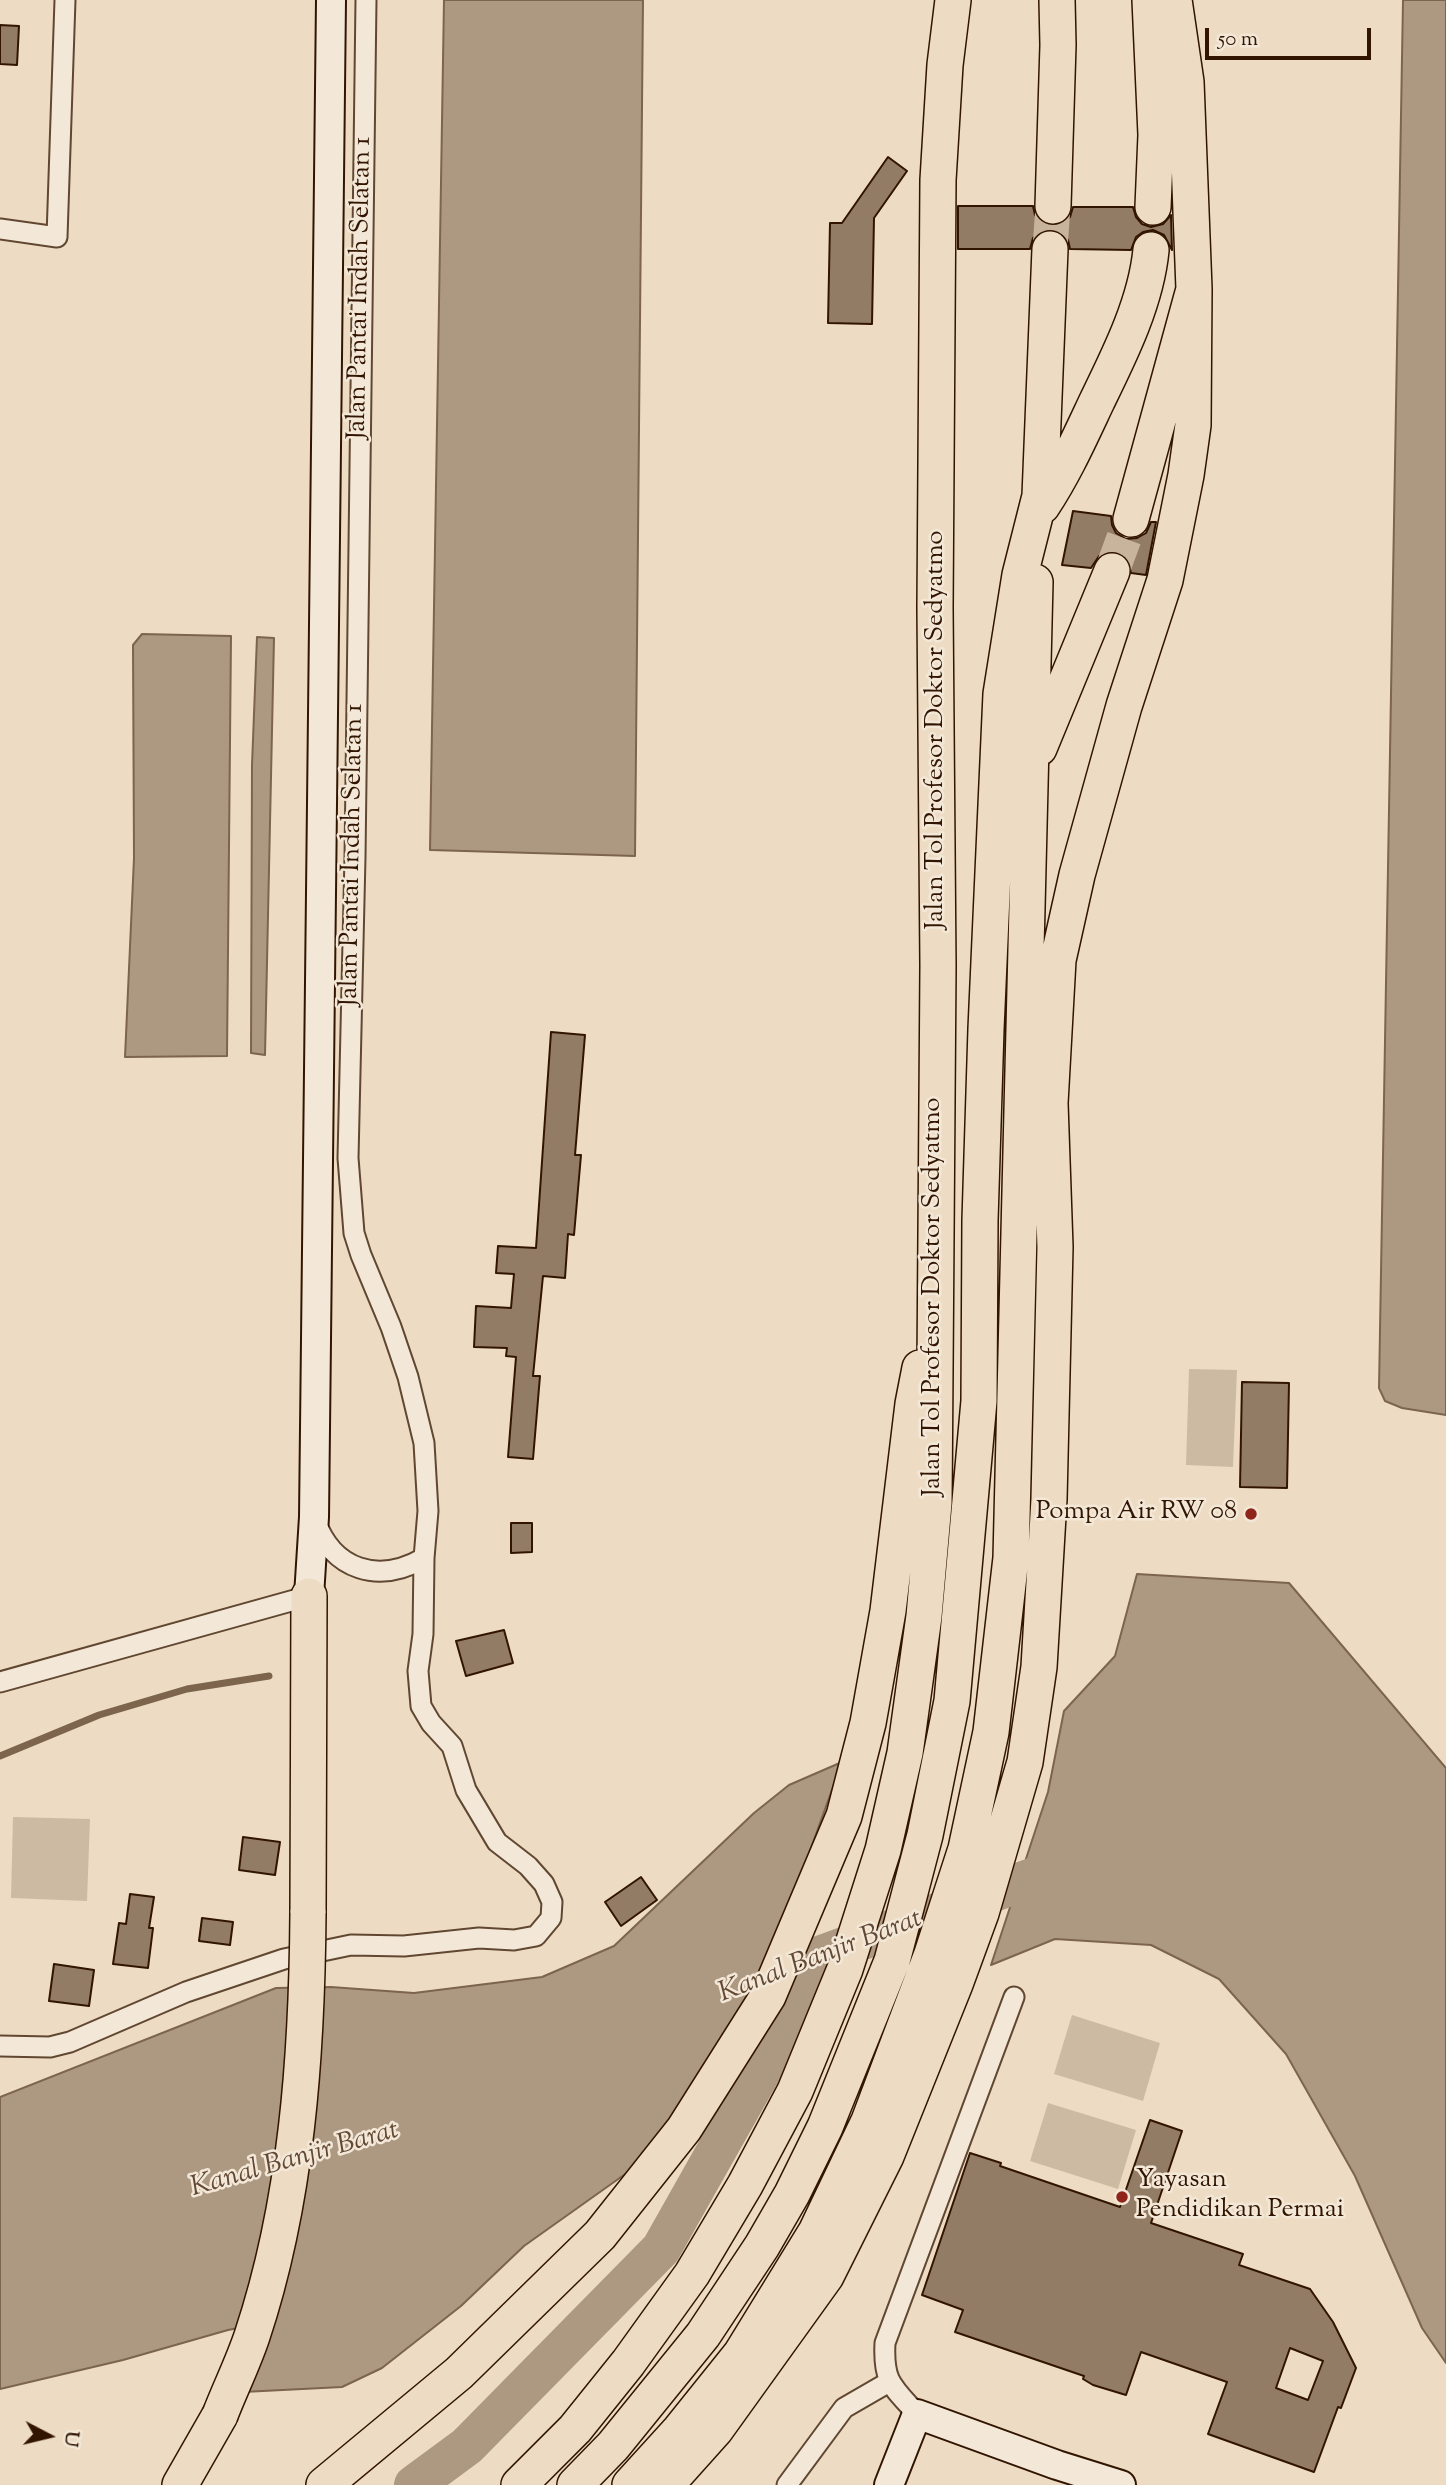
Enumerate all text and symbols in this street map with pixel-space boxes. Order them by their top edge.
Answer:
scale bar [1208,14,1374,58]
text: 50 m [1218,25,1258,55]
street label: Jalan Pantai Indah Selatan 1 [344,136,380,440]
street label: Jalan Tol Profesor Doktor Sedyatmo [922,530,954,930]
street label: Jalan Pantai Indah Selatan 1 [336,703,372,1007]
street label: Jalan Tol Profesor Doktor Sedyatmo [919,1097,951,1497]
place label: Pompa Air RW 08 [1036,1498,1237,1530]
marker: Pompa Air RW 08 [1243,1506,1259,1522]
water label: Kanal Banjir Barat [715,1904,927,2012]
water label: Kanal Banjir Barat [187,2115,403,2207]
place label: Yayasan Pendidikan Permai [1136,2166,1344,2228]
marker: Yayasan Pendidikan Permai [1114,2189,1130,2205]
north arrow [14,2401,84,2471]
text: U [56,2429,85,2448]

